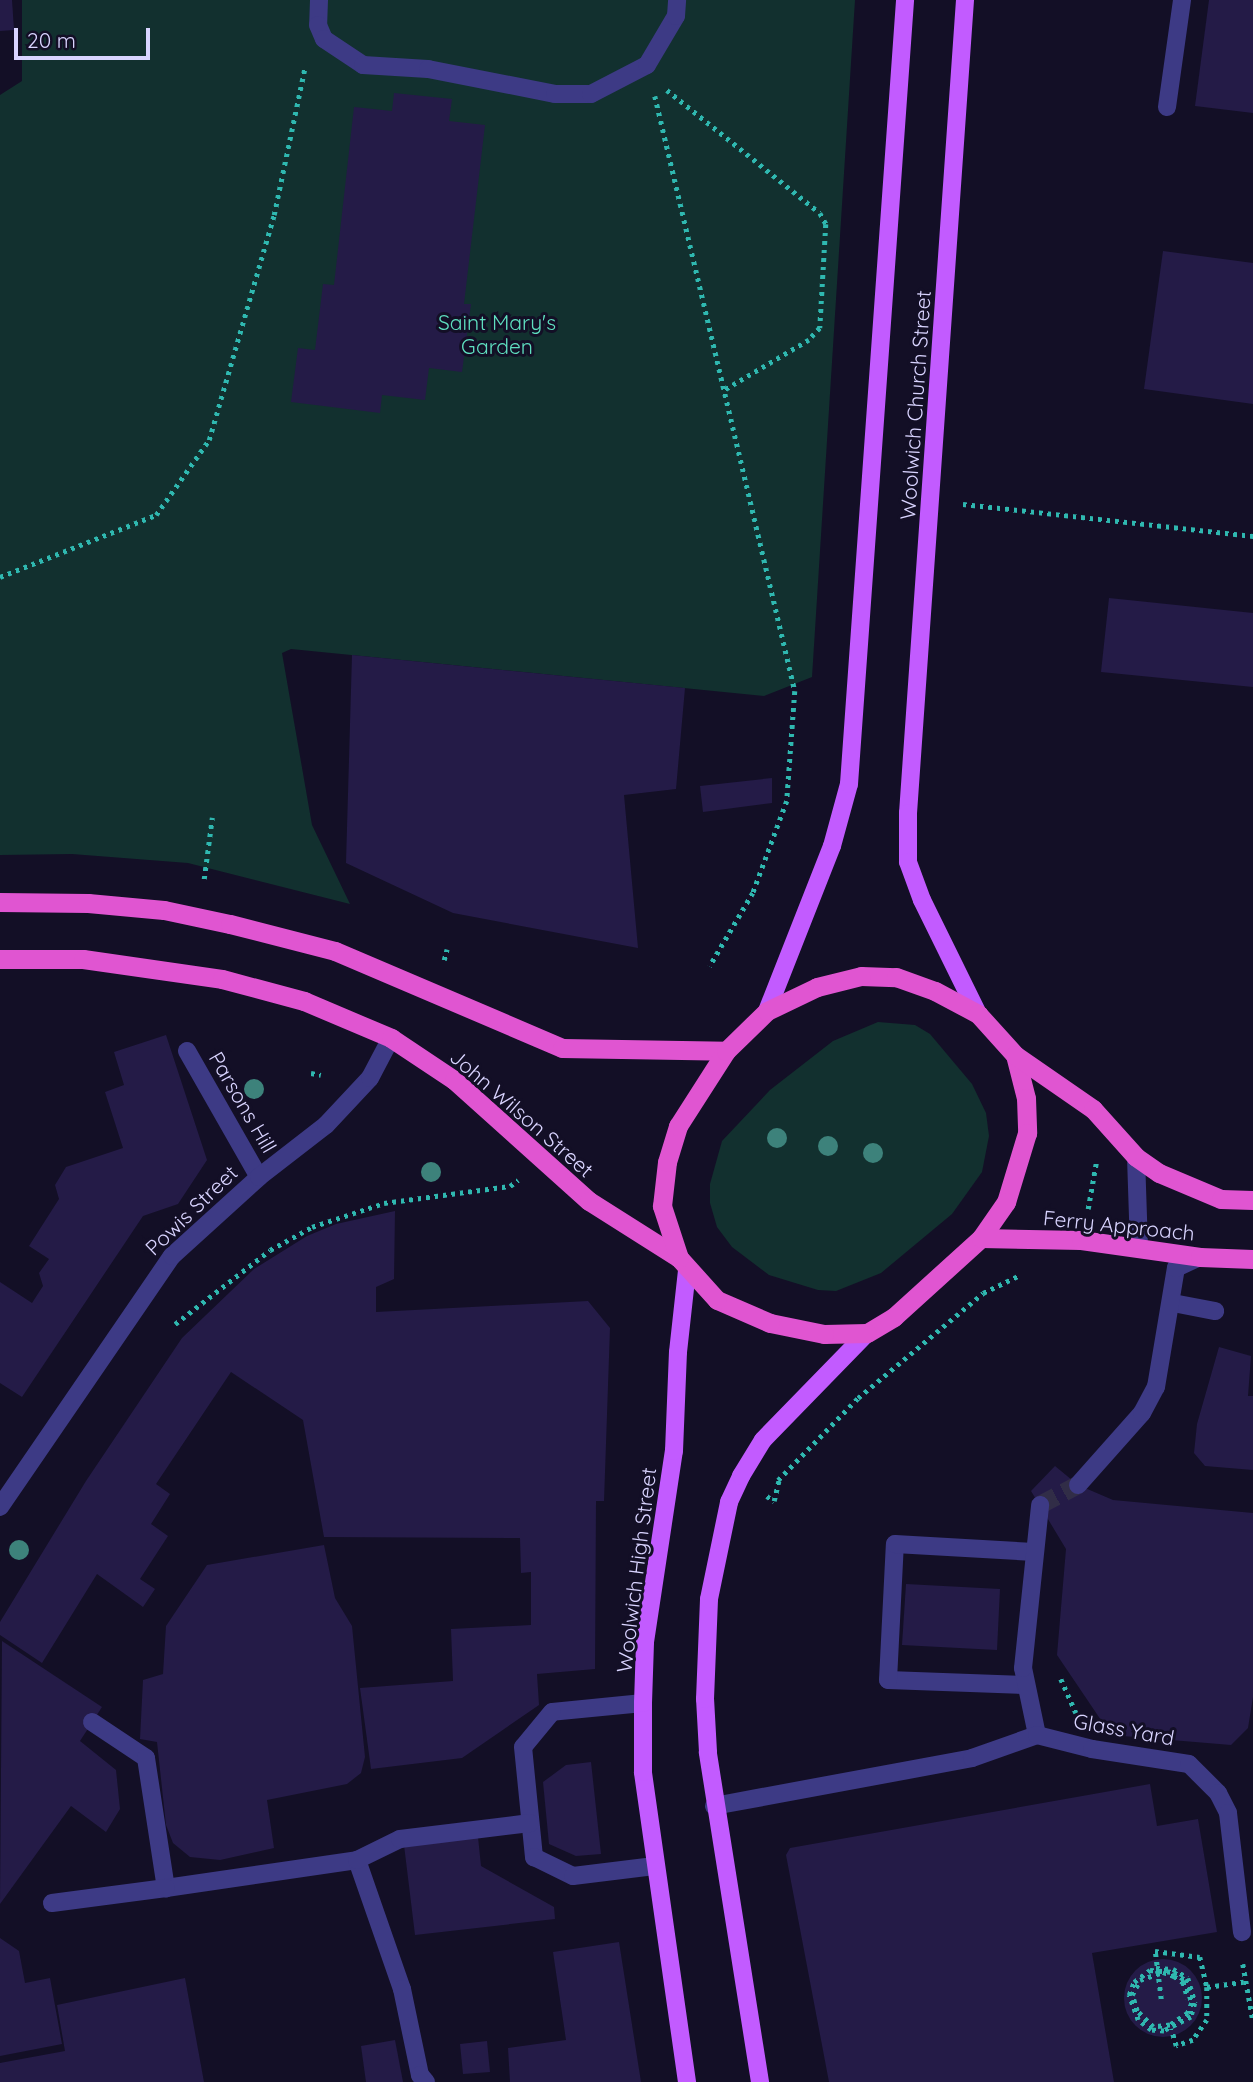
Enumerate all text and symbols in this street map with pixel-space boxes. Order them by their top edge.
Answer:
scale bar [18,14,154,58]
text: 20 m [27,27,76,53]
street label: Woolwich Church Street [894,289,936,521]
park label: Saint Mary's Garden [438,309,556,359]
street label: John Wilson Street [445,1044,599,1182]
street label: Parsons Hill [204,1047,282,1157]
street label: Powis Street [140,1160,242,1260]
street label: Ferry Approach [1042,1205,1196,1245]
street label: Woolwich High Street [611,1466,661,1674]
street label: Glass Yard [1072,1708,1176,1750]

